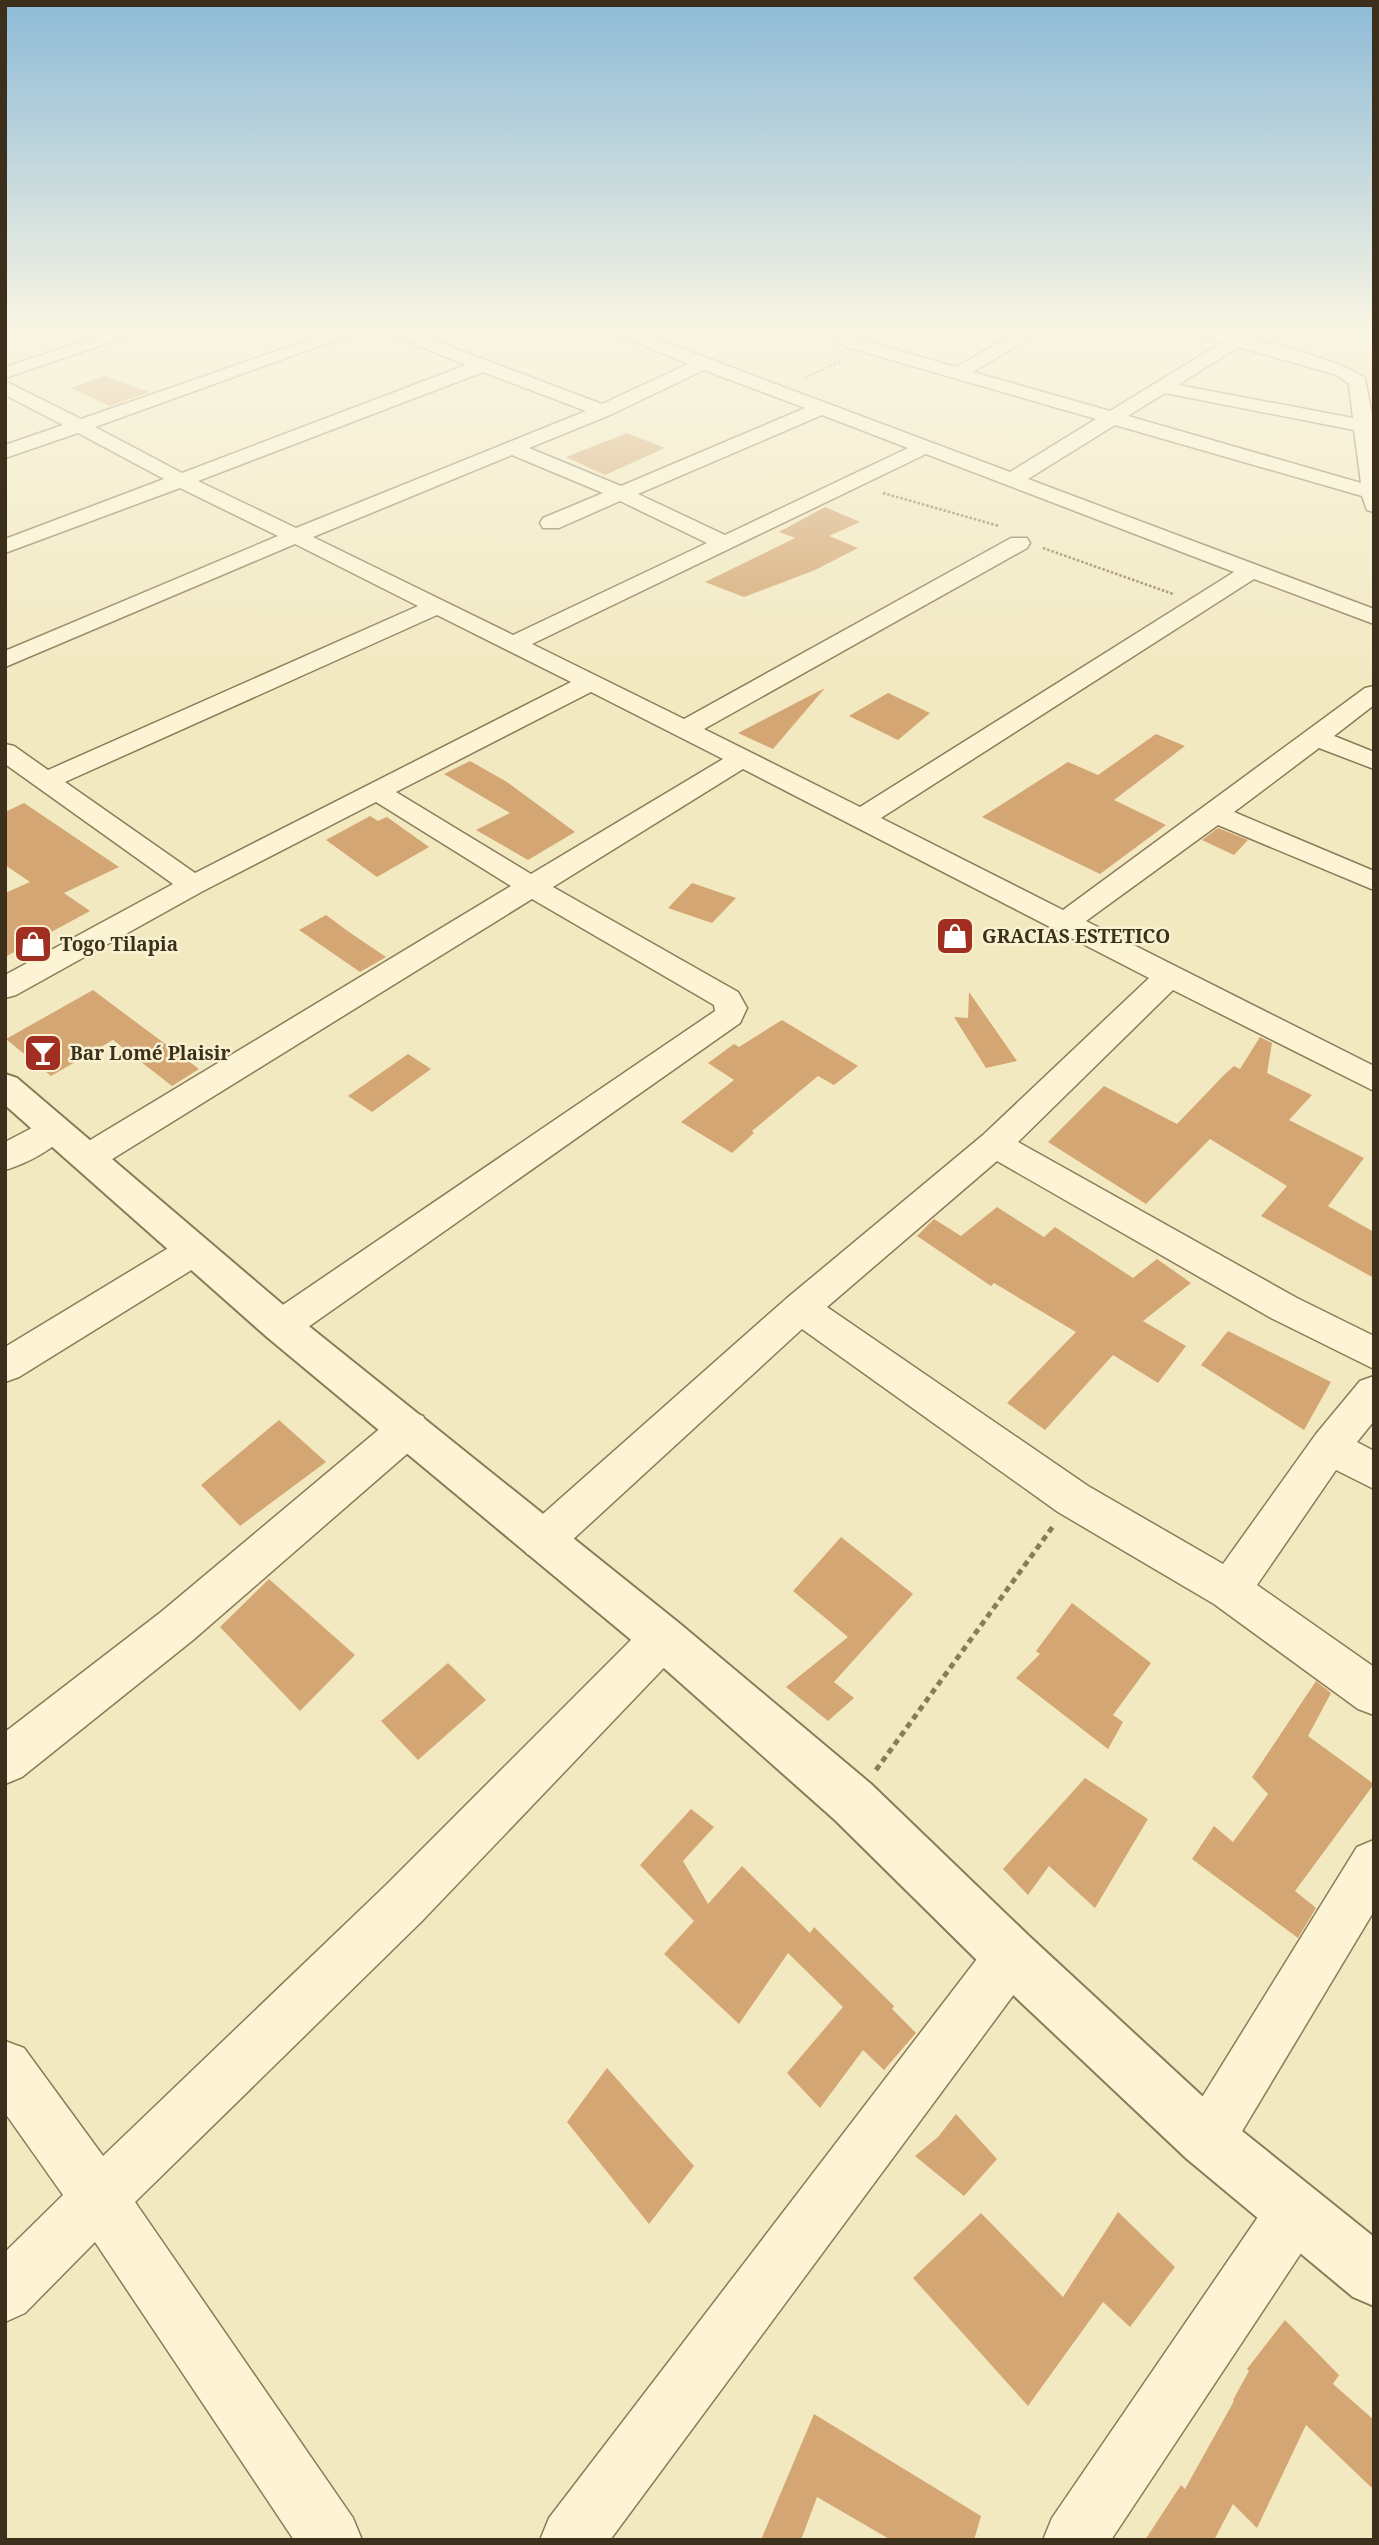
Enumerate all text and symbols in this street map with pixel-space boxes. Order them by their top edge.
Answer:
shop icon: GRACIAS ESTETICO [934,915,976,957]
shop icon: Togo Tilapia [12,923,54,965]
place label: GRACIAS ESTETICO [982,923,1170,949]
place label: Togo Tilapia [60,931,178,957]
bar icon: Bar Lomé Plaisir [22,1032,64,1074]
place label: Bar Lomé Plaisir [70,1040,230,1066]

